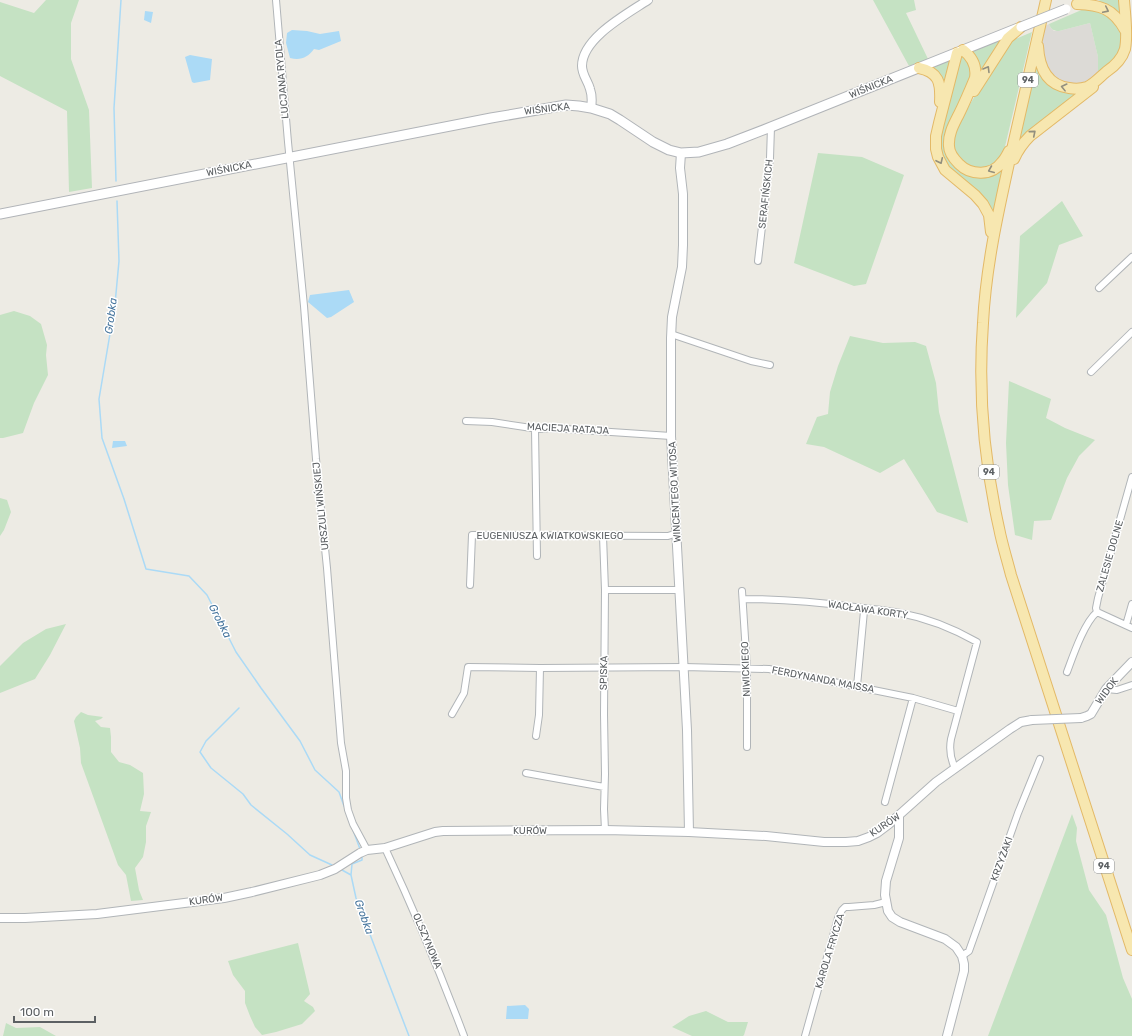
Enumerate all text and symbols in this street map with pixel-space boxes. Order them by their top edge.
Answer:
one-way arrow [1102,5,1109,13]
street label: LUCJANA RYDLA [273,38,291,119]
one-way arrow [983,67,990,74]
street label: WIŚNICKA [847,73,895,101]
road number: 94 [1018,73,1038,87]
one-way arrow [1061,83,1068,92]
street label: WIŚNICKA [523,100,571,118]
one-way arrow [1029,131,1036,138]
one-way arrow [935,157,943,165]
street label: WIŚNICKA [205,159,253,179]
street label: SERAFIŃSKICH [756,159,776,229]
one-way arrow [987,165,994,173]
water label: Grobka [102,296,120,335]
street label: MACIEJA RATAJA [527,421,610,437]
street label: WINCENTEGO WITOSA [666,441,684,543]
street label: URSZULI WIŃSKIEJ [310,461,332,551]
road number: 94 [979,465,999,479]
street label: ZALESIE DOLNE [1094,519,1126,593]
street label: EUGENIUSZA KWIATKOWSKIEGO [476,530,624,542]
street label: WACŁAWA KORTY [827,598,909,622]
water label: Grobka [206,602,234,641]
street label: NIWICKIEGO [739,641,753,697]
street label: SPISKA [598,655,610,690]
street label: FERDYNANDA MAISSA [771,664,876,696]
street label: WIDOK [1093,675,1121,707]
street label: KURÓW [867,810,903,840]
street label: KURÓW [513,825,547,837]
street label: KRZYŻAKI [988,835,1016,883]
road number: 94 [1094,859,1114,873]
street label: KURÓW [188,892,224,908]
water label: Grobka [352,898,377,937]
street label: OLSZYNOWA [410,911,444,971]
street label: KAROLA FRYCZA [813,912,847,990]
scale bar [14,998,95,1024]
text: 100 m [20,1005,54,1019]

